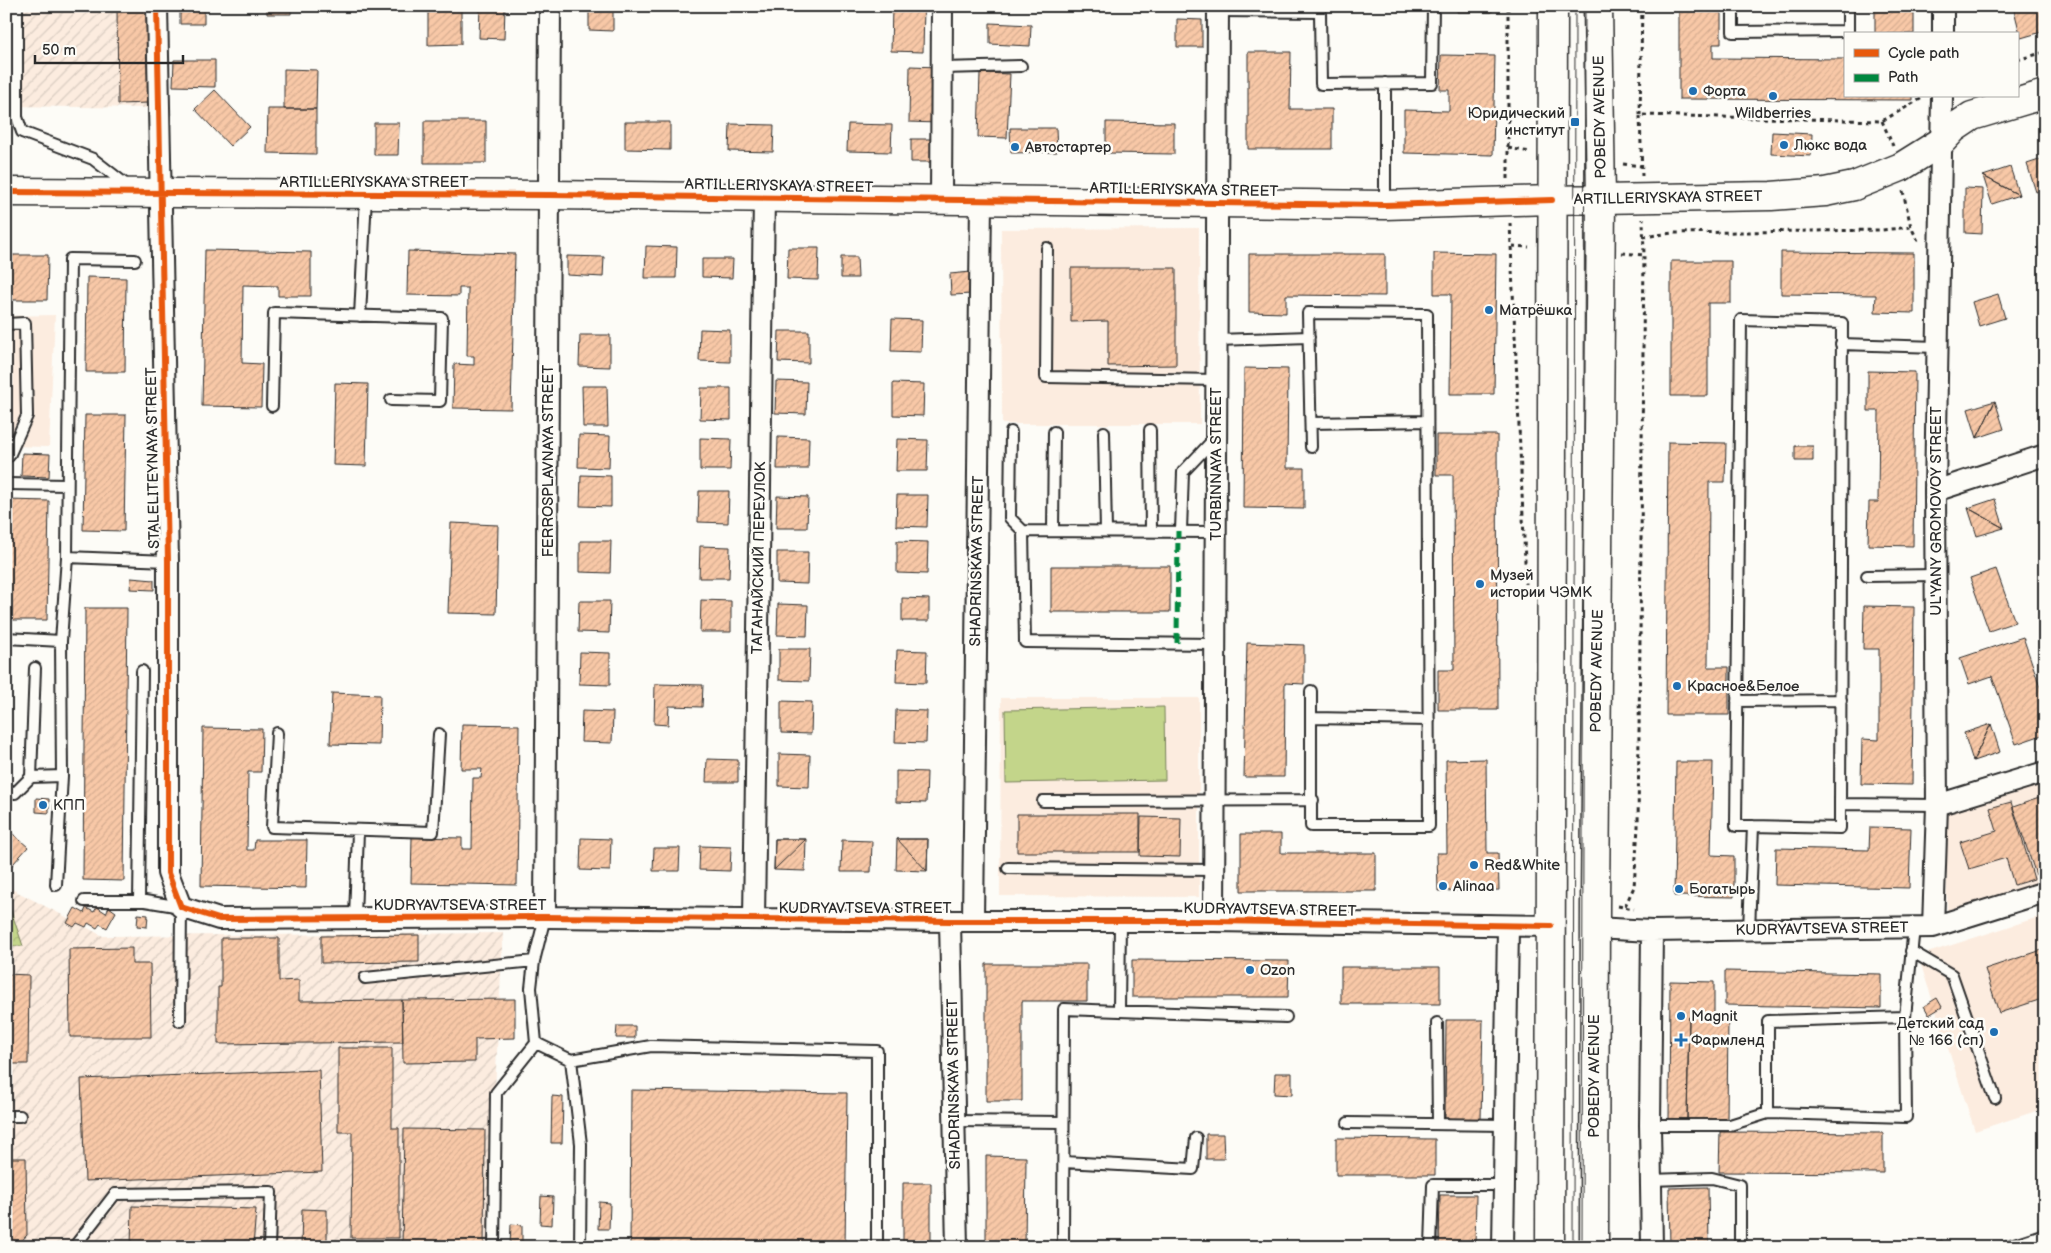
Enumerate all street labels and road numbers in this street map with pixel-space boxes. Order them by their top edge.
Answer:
street label: POBEDY AVENUE [1589,55,1611,179]
street label: ARTILLERIYSKAYA STREET [280,173,468,192]
street label: ARTILLERIYSKAYA STREET [684,175,874,197]
street label: ARTILLERIYSKAYA STREET [1089,179,1279,201]
street label: ARTILLERIYSKAYA STREET [1573,187,1763,209]
street label: FERROSPLAVNAYA STREET [539,365,558,557]
street label: STALELITEYNAYA STREET [142,367,164,549]
street label: TURBINNAYA STREET [1207,387,1226,541]
street label: UL'YANY GROMOVOY STREET [1927,406,1946,616]
street label: ТАГАНАЙСКИЙ ПЕРЕУЛОК [748,461,770,654]
street label: SHADRINSKAYA STREET [966,475,988,647]
street label: POBEDY AVENUE [1586,609,1608,733]
street label: KUDRYAVTSEVA STREET [373,896,547,915]
street label: KUDRYAVTSEVA STREET [778,899,952,918]
street label: KUDRYAVTSEVA STREET [1183,899,1357,921]
street label: KUDRYAVTSEVA STREET [1735,918,1909,940]
street label: SHADRINSKAYA STREET [943,998,965,1170]
street label: POBEDY AVENUE [1585,1014,1604,1138]

